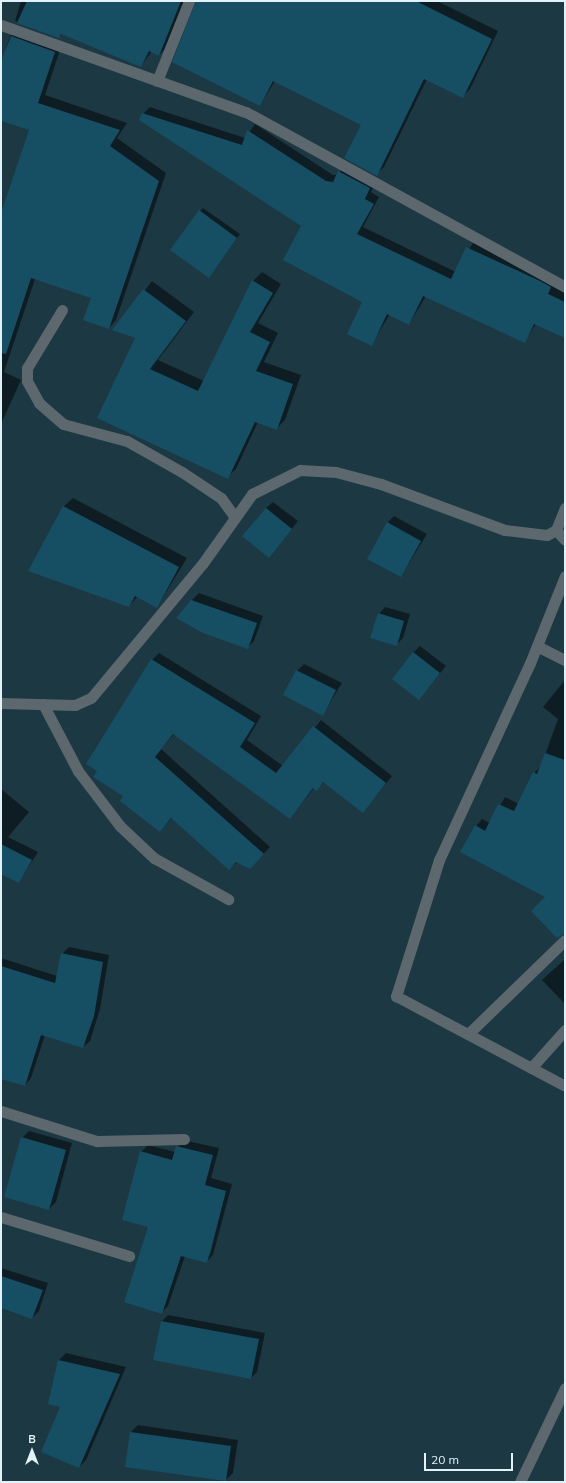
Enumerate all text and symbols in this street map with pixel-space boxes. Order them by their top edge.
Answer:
north arrow [12,1431,52,1471]
text: B [28,1432,36,1446]
scale bar [426,1445,515,1471]
text: 20 m [431,1452,459,1467]

